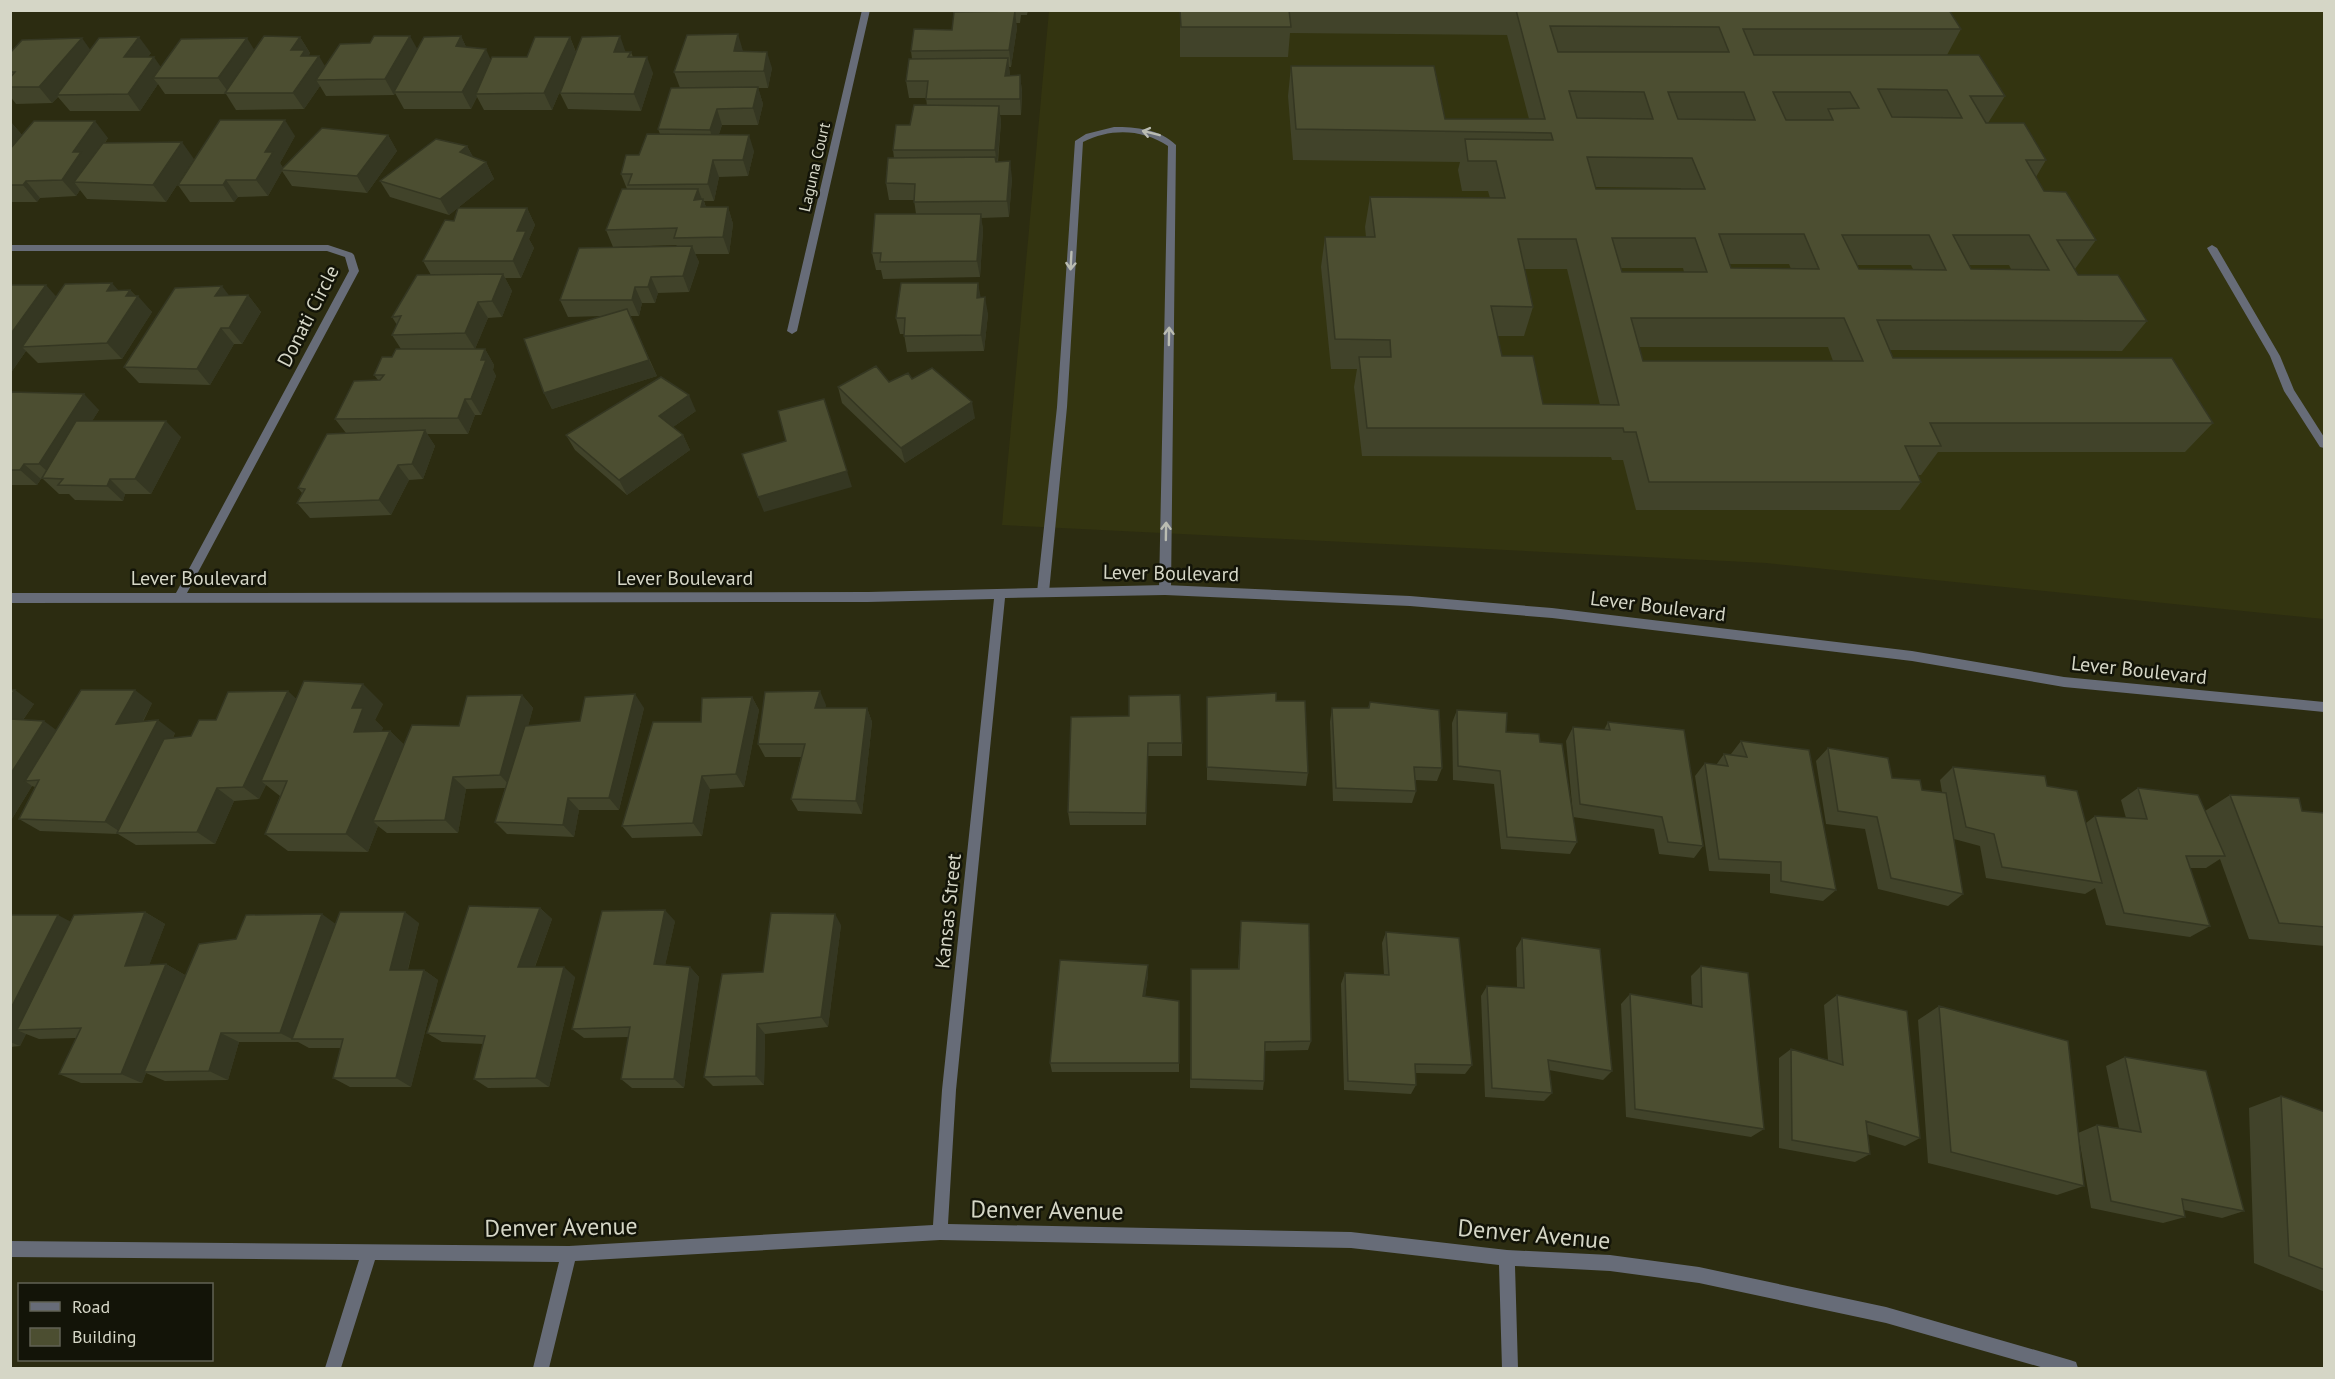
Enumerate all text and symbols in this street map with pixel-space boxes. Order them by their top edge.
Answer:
street label: Laguna Court [794,120,834,214]
one-way arrow [1142,127,1161,139]
one-way arrow [1065,250,1076,270]
street label: Donati Circle [271,261,345,371]
one-way arrow [1163,327,1175,347]
one-way arrow [1160,522,1172,542]
street label: Lever Boulevard [1103,559,1239,587]
street label: Lever Boulevard [131,565,267,591]
street label: Lever Boulevard [617,565,753,591]
street label: Lever Boulevard [1589,585,1727,627]
street label: Lever Boulevard [2070,650,2208,690]
street label: Kansas Street [929,852,967,970]
street label: Denver Avenue [970,1193,1124,1227]
street label: Denver Avenue [484,1210,638,1244]
street label: Denver Avenue [1456,1212,1612,1256]
legend [18,1283,213,1361]
text: Road [72,1295,110,1318]
text: Building [72,1325,136,1348]

